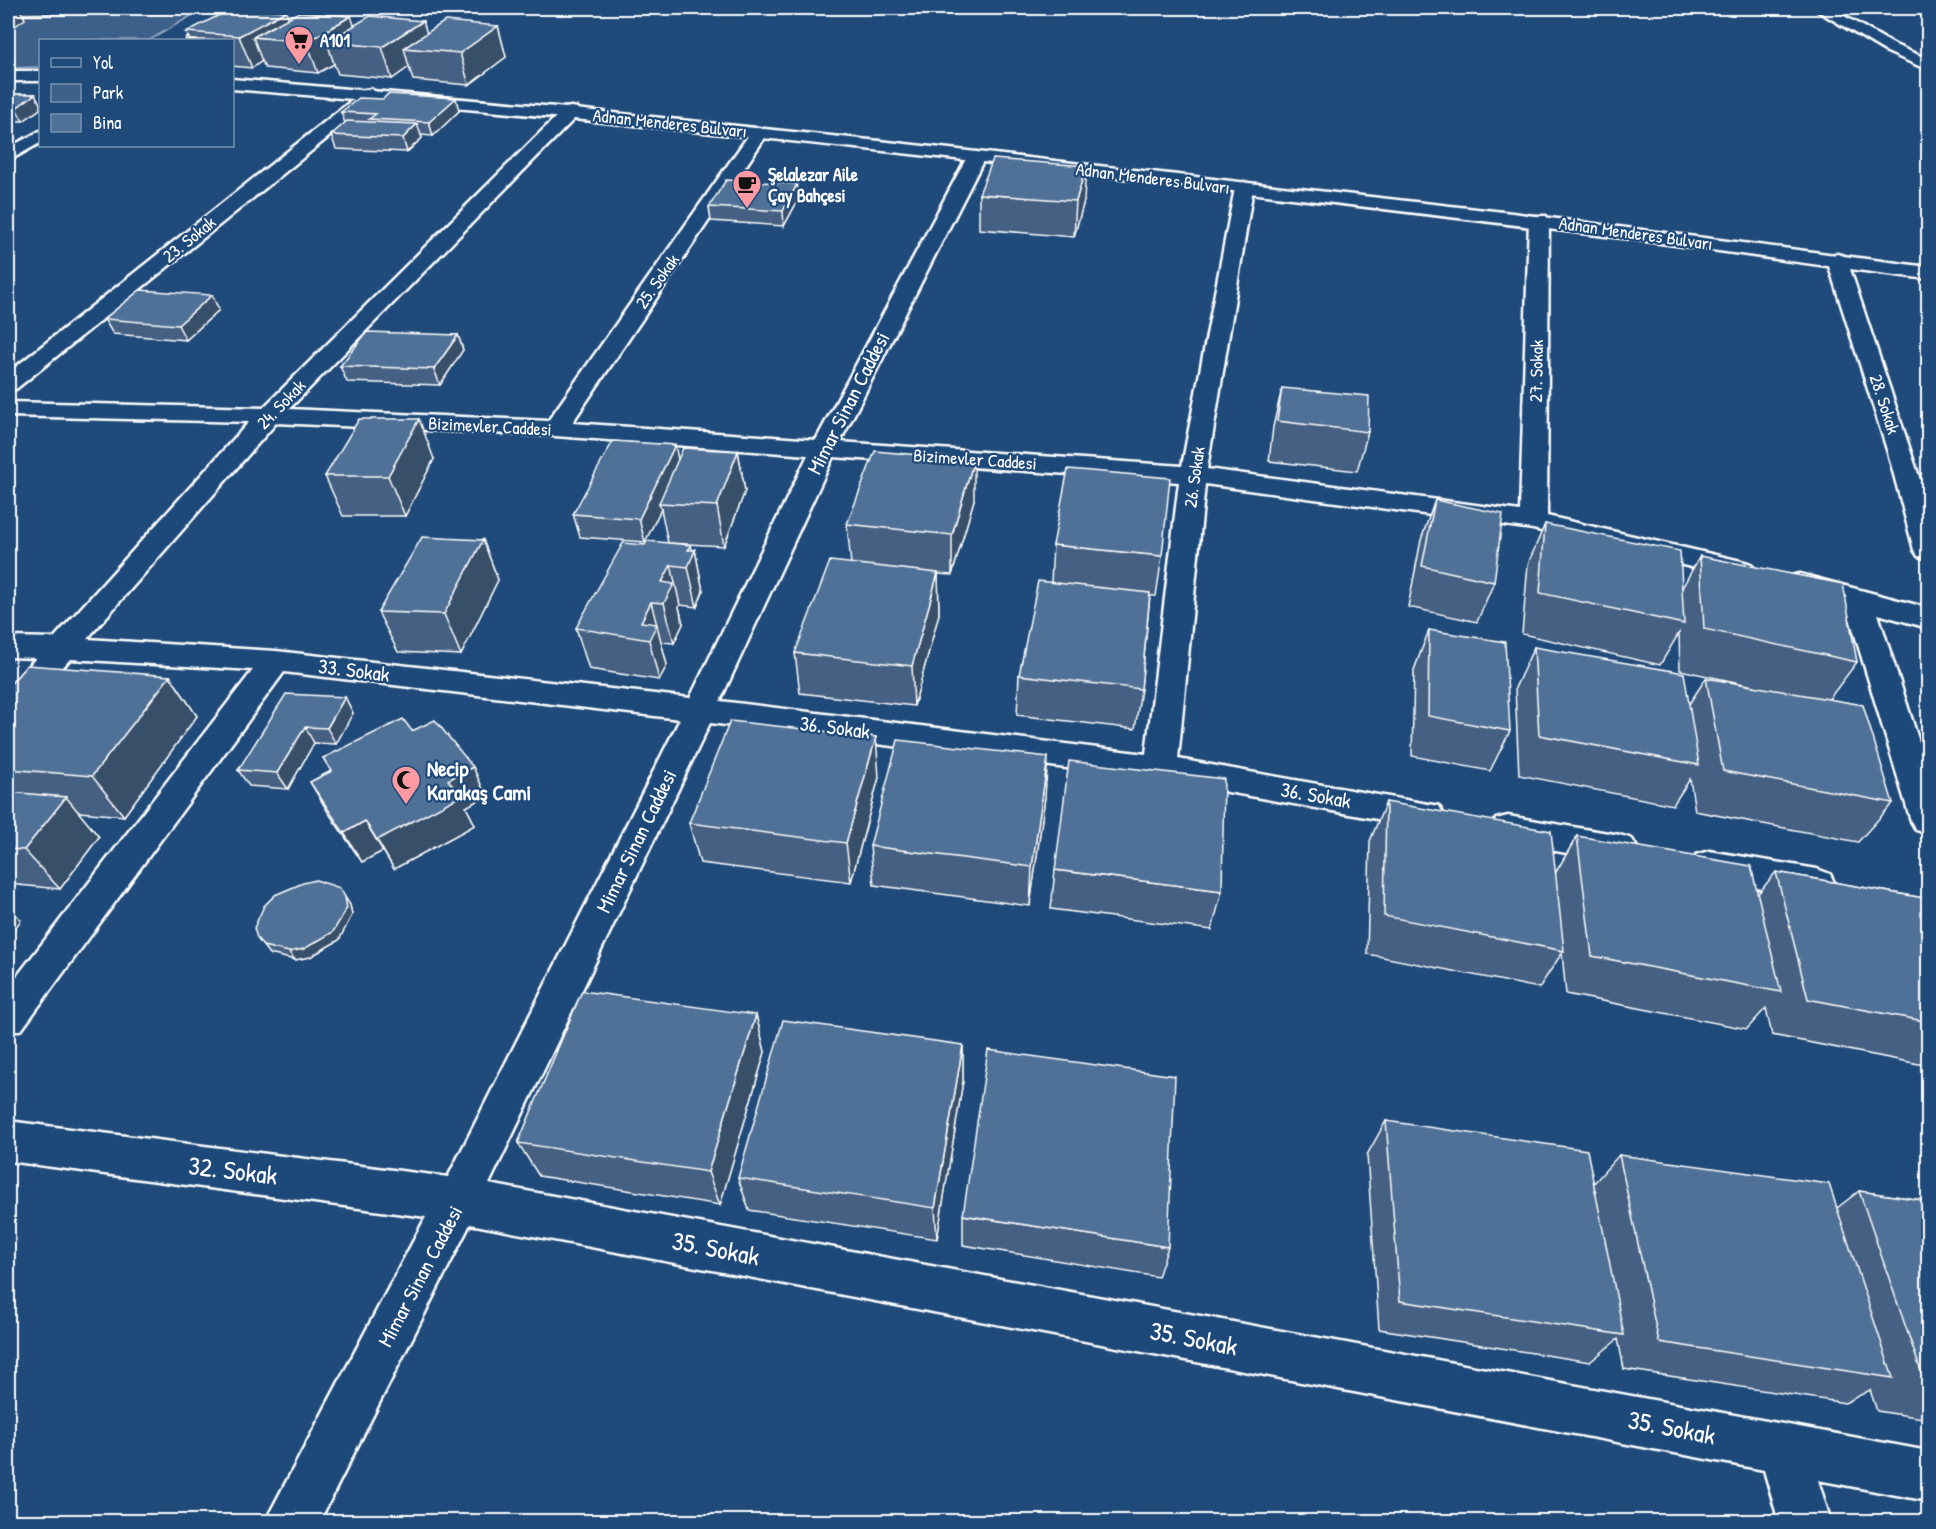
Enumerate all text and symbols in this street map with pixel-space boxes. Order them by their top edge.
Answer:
supermarket icon: A101 [283,24,315,66]
place label: A101 [320,28,350,53]
legend [39,39,234,147]
text: Yol [93,50,113,75]
text: Park [93,80,124,105]
street label: Adnan Menderes Bulvarı [592,102,748,144]
text: Bina [93,110,121,135]
street label: Adnan Menderes Bulvarı [1075,156,1231,200]
place label: Şelalezar Aile Çay Bahçesi [768,162,859,209]
cafe icon: Şelalezar Aile Çay Bahçesi [731,168,763,210]
street label: 23. Sokak [157,209,221,268]
street label: Adnan Menderes Bulvarı [1558,210,1714,256]
street label: 25. Sokak [629,248,685,313]
street label: Mimar Sinan Caddesi [800,327,896,479]
street label: 27. Sokak [1523,339,1549,403]
street label: 28. Sokak [1864,371,1907,438]
street label: 24. Sokak [251,373,311,435]
street label: Bizimevler Caddesi [428,410,552,442]
street label: Bizimevler Caddesi [912,442,1038,476]
street label: 26. Sokak [1177,444,1211,509]
street label: 33. Sokak [317,651,392,689]
street label: 36. Sokak [798,708,872,746]
place label: Necip Karakaş Cami [427,754,531,807]
mosque icon: Necip Karakaş Cami [390,764,422,806]
street label: Mimar Sinan Caddesi [589,764,683,918]
street label: 36. Sokak [1279,775,1354,815]
street label: 32. Sokak [186,1147,280,1193]
street label: Mimar Sinan Caddesi [371,1200,469,1352]
street label: 35. Sokak [669,1222,763,1274]
street label: 35. Sokak [1147,1312,1241,1364]
street label: 35. Sokak [1625,1401,1719,1453]

